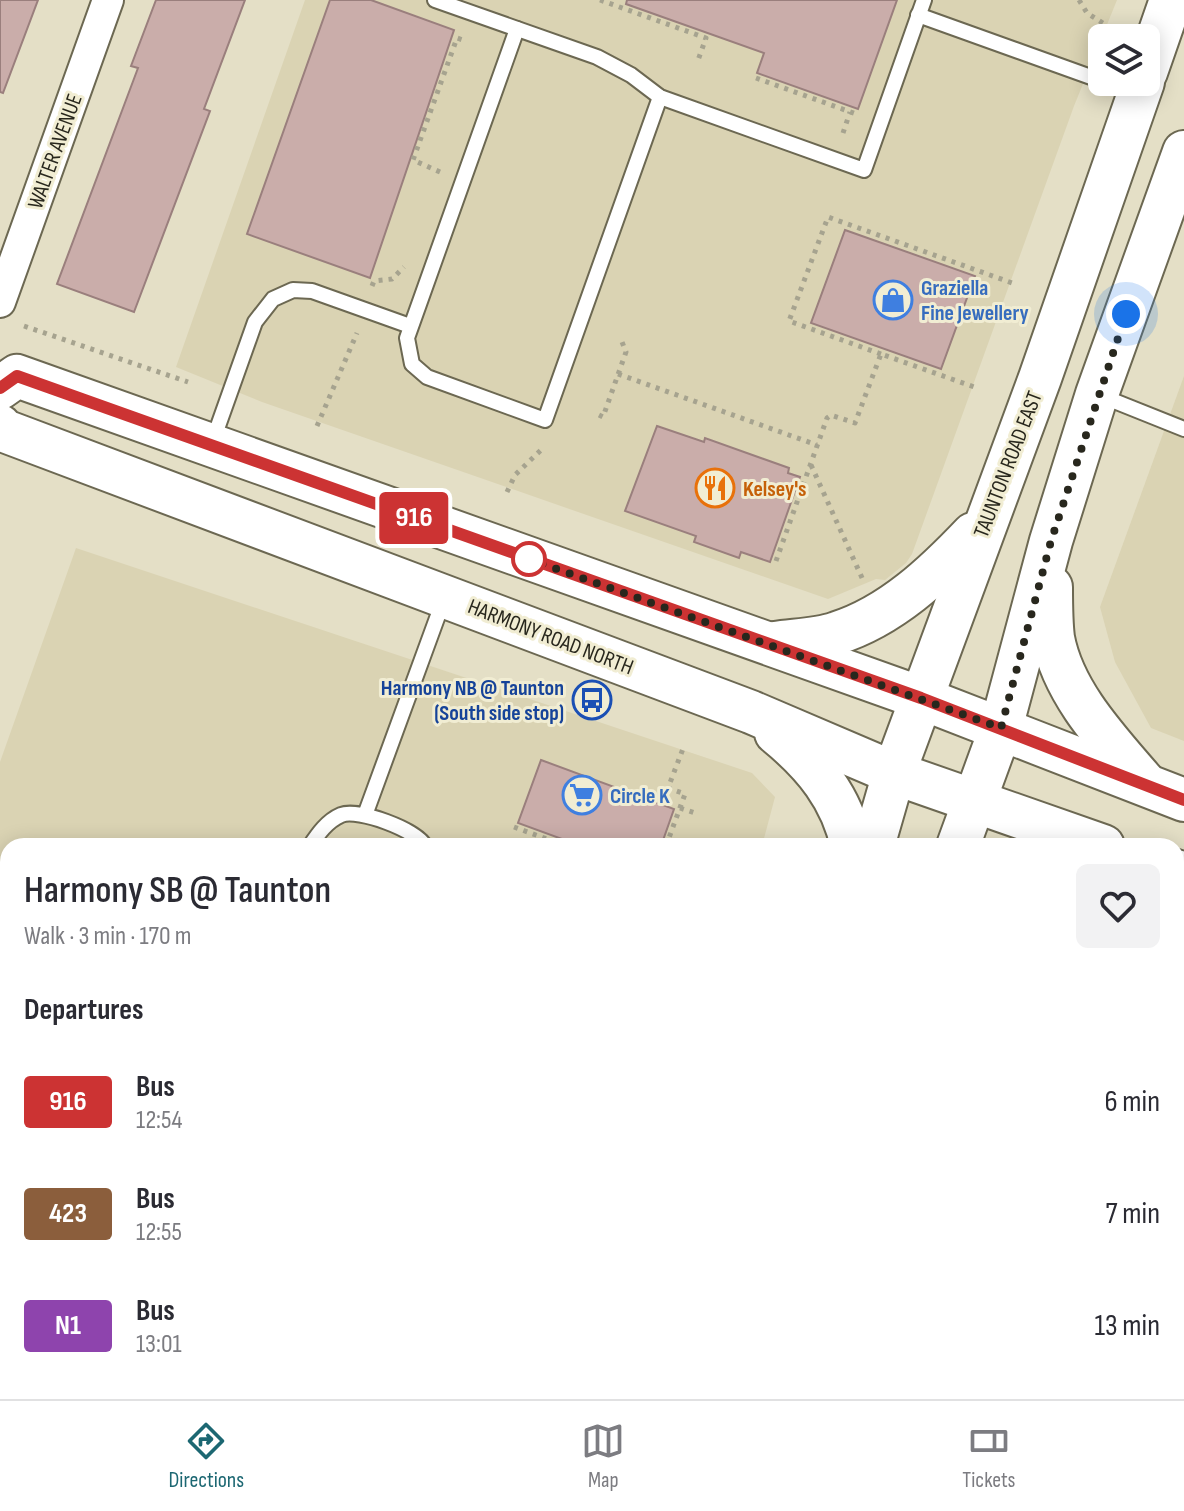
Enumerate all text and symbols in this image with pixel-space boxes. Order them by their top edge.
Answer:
map controls [1088,24,1160,96]
button: layers [1088,24,1160,96]
street label: WALTER AVENUE [22,90,89,213]
place label: Graziella Fine Jewellery [921,275,1029,327]
shop icon: Graziella Fine Jewellery [872,279,914,321]
your location [1106,294,1146,334]
street label: TAUNTON ROAD EAST [968,388,1049,542]
restaurant icon: Kelsey's [694,467,736,509]
place label: Kelsey's [743,476,807,503]
line badge: 916 [368,492,460,544]
text: 916 [395,501,433,534]
unlabelled marker [512,542,546,576]
street label: HARMONY ROAD NORTH [464,593,637,681]
place label: Harmony NB @ Taunton (South side stop) [381,675,564,727]
bus stop icon: Harmony NB @ Taunton (South side stop) [571,679,613,721]
supermarket icon: Circle K [561,774,603,816]
place label: Circle K [610,783,670,810]
button: heart [1076,864,1160,948]
text: Harmony SB @ Taunton [24,868,331,913]
text: Walk · 3 min · 170 m [24,921,191,952]
text: Departures [24,992,144,1028]
text: Bus [136,1069,175,1105]
text: 6 min [1104,1084,1160,1120]
text: 916 [49,1085,87,1118]
text: 12:54 [136,1105,182,1136]
text: Bus [136,1181,175,1217]
text: 7 min [1106,1196,1160,1232]
text: 423 [49,1197,87,1230]
text: 12:55 [136,1217,182,1248]
text: Bus [136,1293,175,1329]
text: 13 min [1094,1308,1160,1344]
text: N1 [55,1309,81,1342]
text: 13:01 [136,1329,182,1360]
tab: Directions [169,1419,244,1494]
tab: Map [581,1419,625,1494]
tab: Tickets [962,1419,1015,1494]

